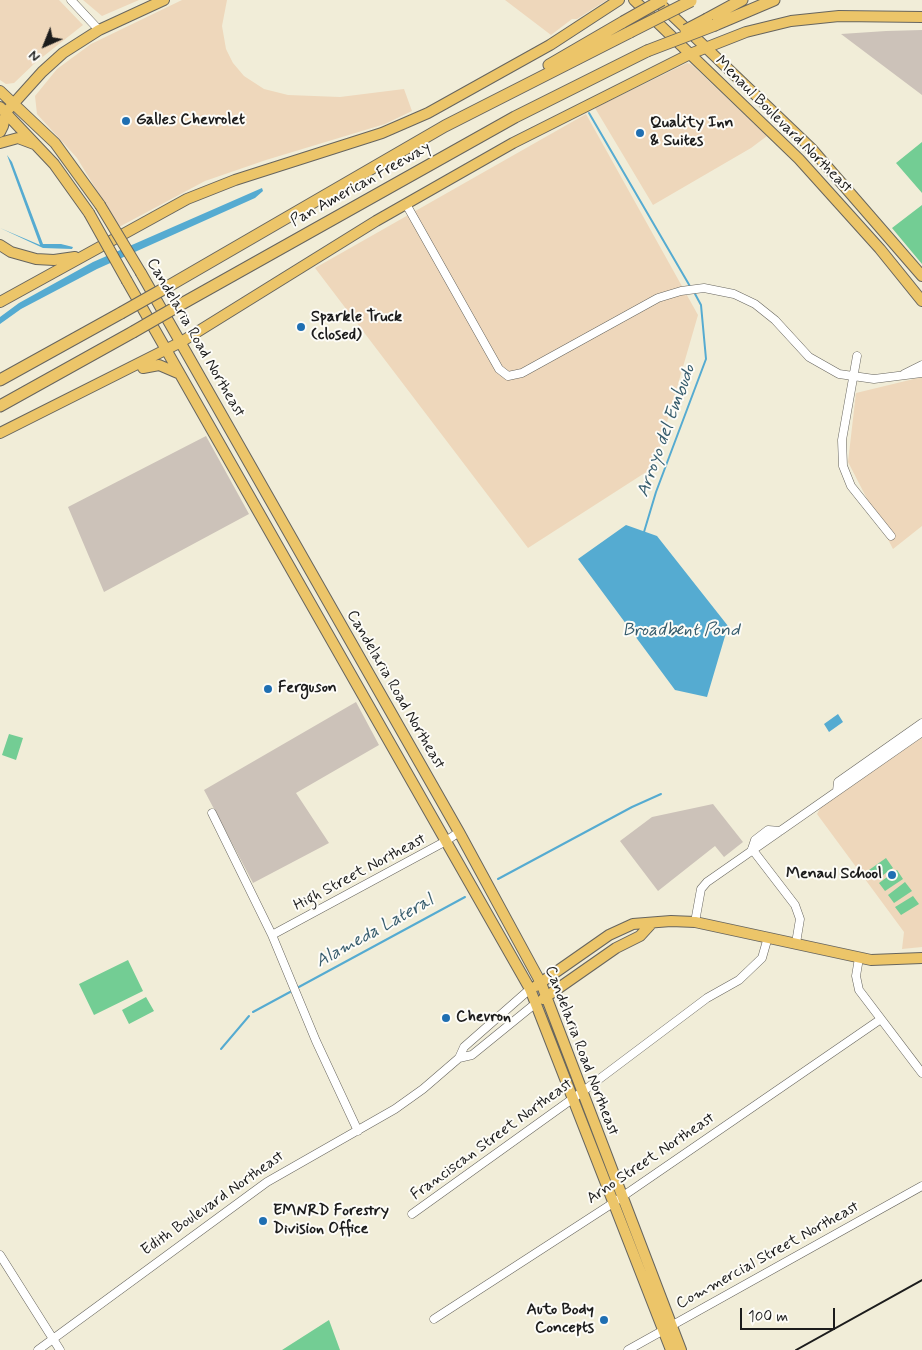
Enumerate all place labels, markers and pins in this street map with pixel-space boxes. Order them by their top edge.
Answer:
place label: Galles Chevrolet [136,111,245,131]
place label: Quality Inn & Suites [650,114,734,152]
marker: Galles Chevrolet [120,115,132,127]
marker: Quality Inn & Suites [634,127,646,139]
place label: Sparkle Truck (closed) [311,308,402,346]
marker: Sparkle Truck (closed) [295,321,307,333]
place label: Ferguson [278,679,337,699]
marker: Ferguson [262,683,274,695]
place label: Menaul School [786,865,882,885]
marker: Menaul School [886,869,898,881]
place label: Chevron [456,1008,511,1028]
marker: Chevron [440,1012,452,1024]
place label: EMNRD Forestry Division Office [273,1202,389,1240]
marker: EMNRD Forestry Division Office [257,1215,269,1227]
place label: Auto Body Concepts [527,1301,594,1339]
marker: Auto Body Concepts [598,1314,610,1326]

